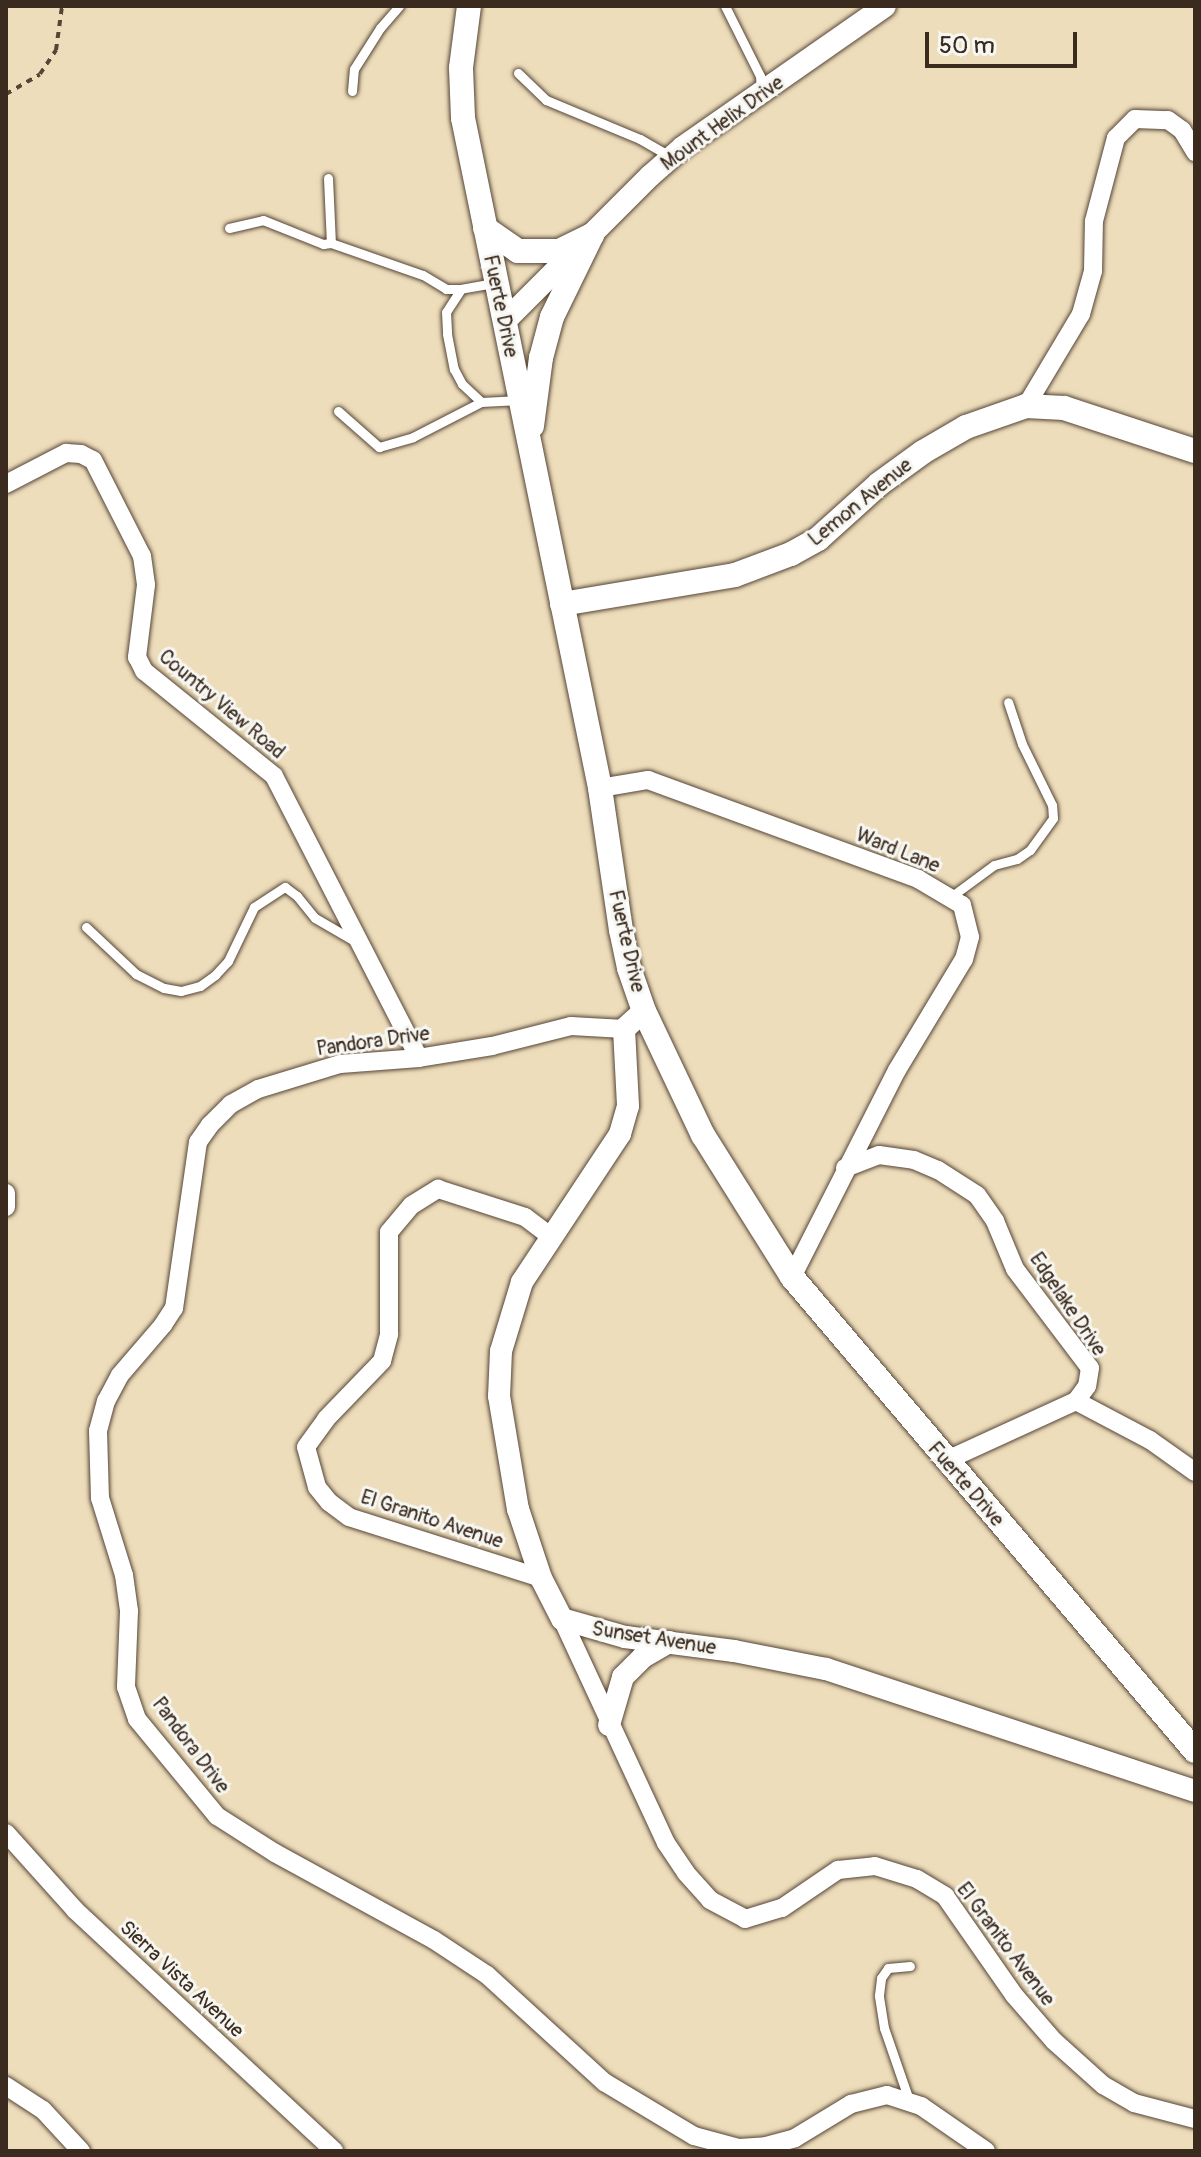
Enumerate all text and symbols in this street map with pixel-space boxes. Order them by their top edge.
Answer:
scale bar [929,16,1081,66]
text: 50 m [939,31,995,60]
street label: Mount Helix Drive [656,70,788,176]
street label: Fuerte Drive [478,253,524,359]
street label: Lemon Avenue [803,453,917,551]
street label: Country View Road [154,644,290,764]
street label: Ward Lane [853,822,943,878]
street label: Fuerte Drive [604,888,650,994]
street label: Pandora Drive [315,1021,431,1061]
street label: Edgelake Drive [1025,1248,1111,1360]
street label: Fuerte Drive [923,1437,1009,1531]
street label: El Granito Avenue [358,1485,506,1553]
street label: Sunset Avenue [590,1616,718,1660]
street label: Pandora Drive [147,1692,235,1798]
street label: El Granito Avenue [952,1878,1060,2010]
street label: Sierra Vista Avenue [115,1915,249,2043]

